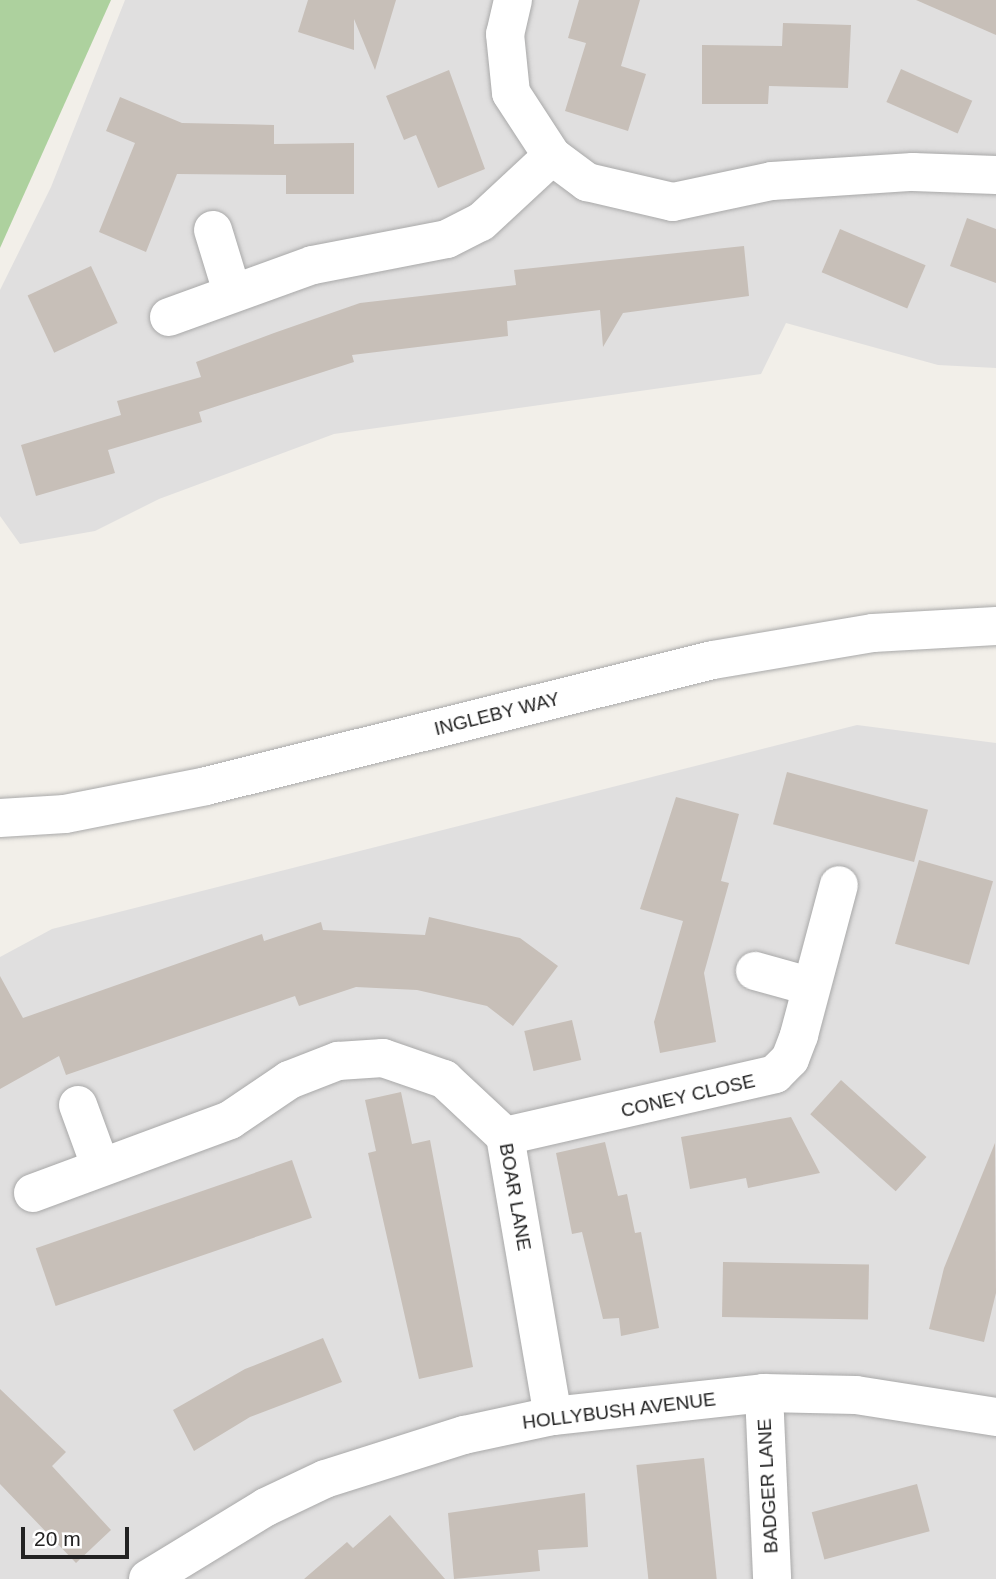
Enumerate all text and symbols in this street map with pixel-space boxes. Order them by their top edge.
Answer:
street label: INGLEBY WAY [432,687,562,741]
street label: CONEY CLOSE [619,1069,757,1123]
street label: BOAR LANE [494,1141,536,1253]
street label: HOLLYBUSH AVENUE [520,1388,718,1434]
street label: BADGER LANE [753,1418,783,1554]
scale bar [24,1512,133,1556]
text: 20 m [34,1527,81,1550]

